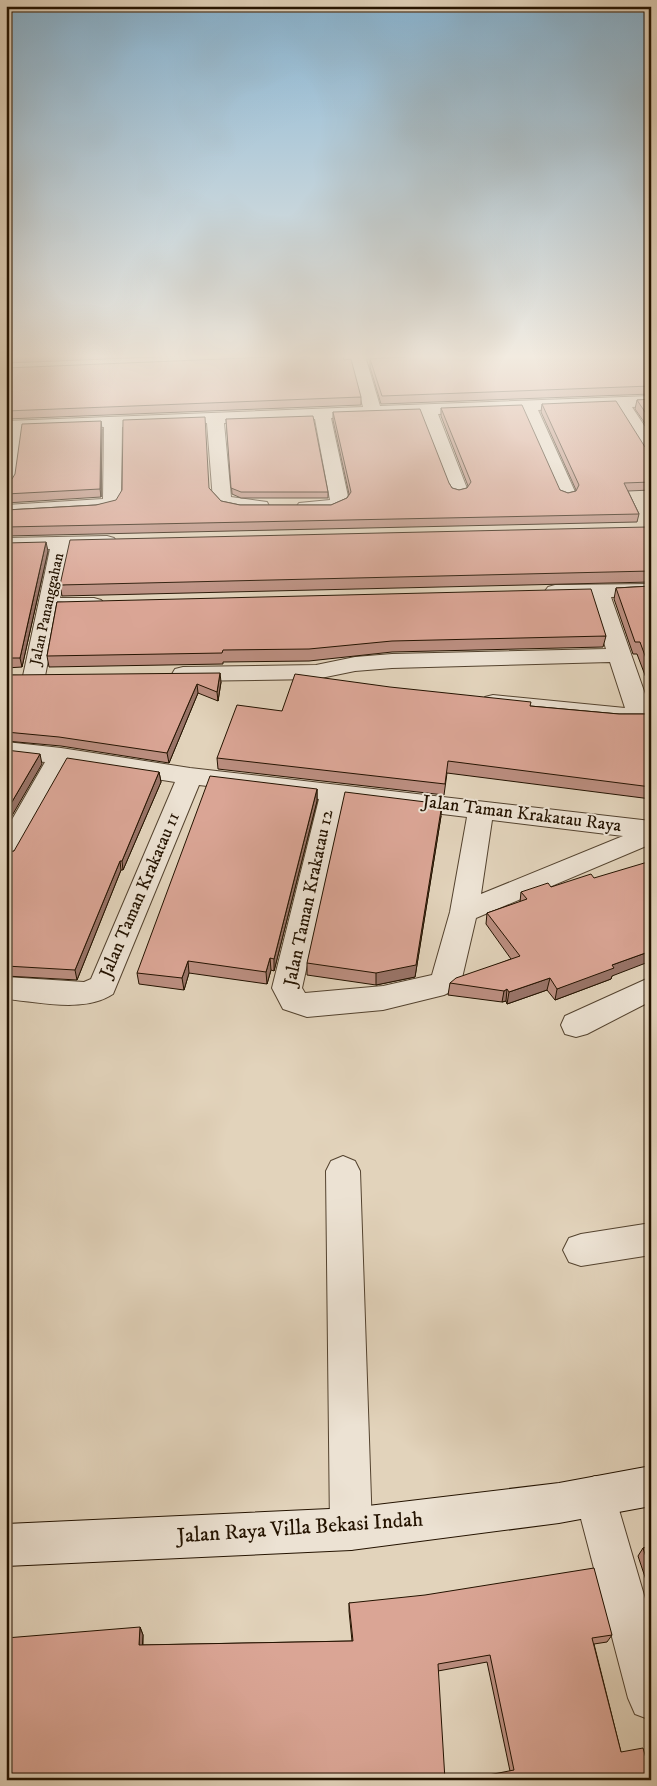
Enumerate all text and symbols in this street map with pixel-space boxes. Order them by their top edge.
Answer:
street label: Jalan Pananggahan [25,551,68,669]
street label: Jalan Taman Krakatau Raya [419,791,623,837]
street label: Jalan Taman Krakatau 12 [279,808,338,990]
street label: Jalan Taman Krakatau 11 [94,809,185,983]
street label: Jalan Raya Villa Bekasi Indah [174,1506,424,1550]

